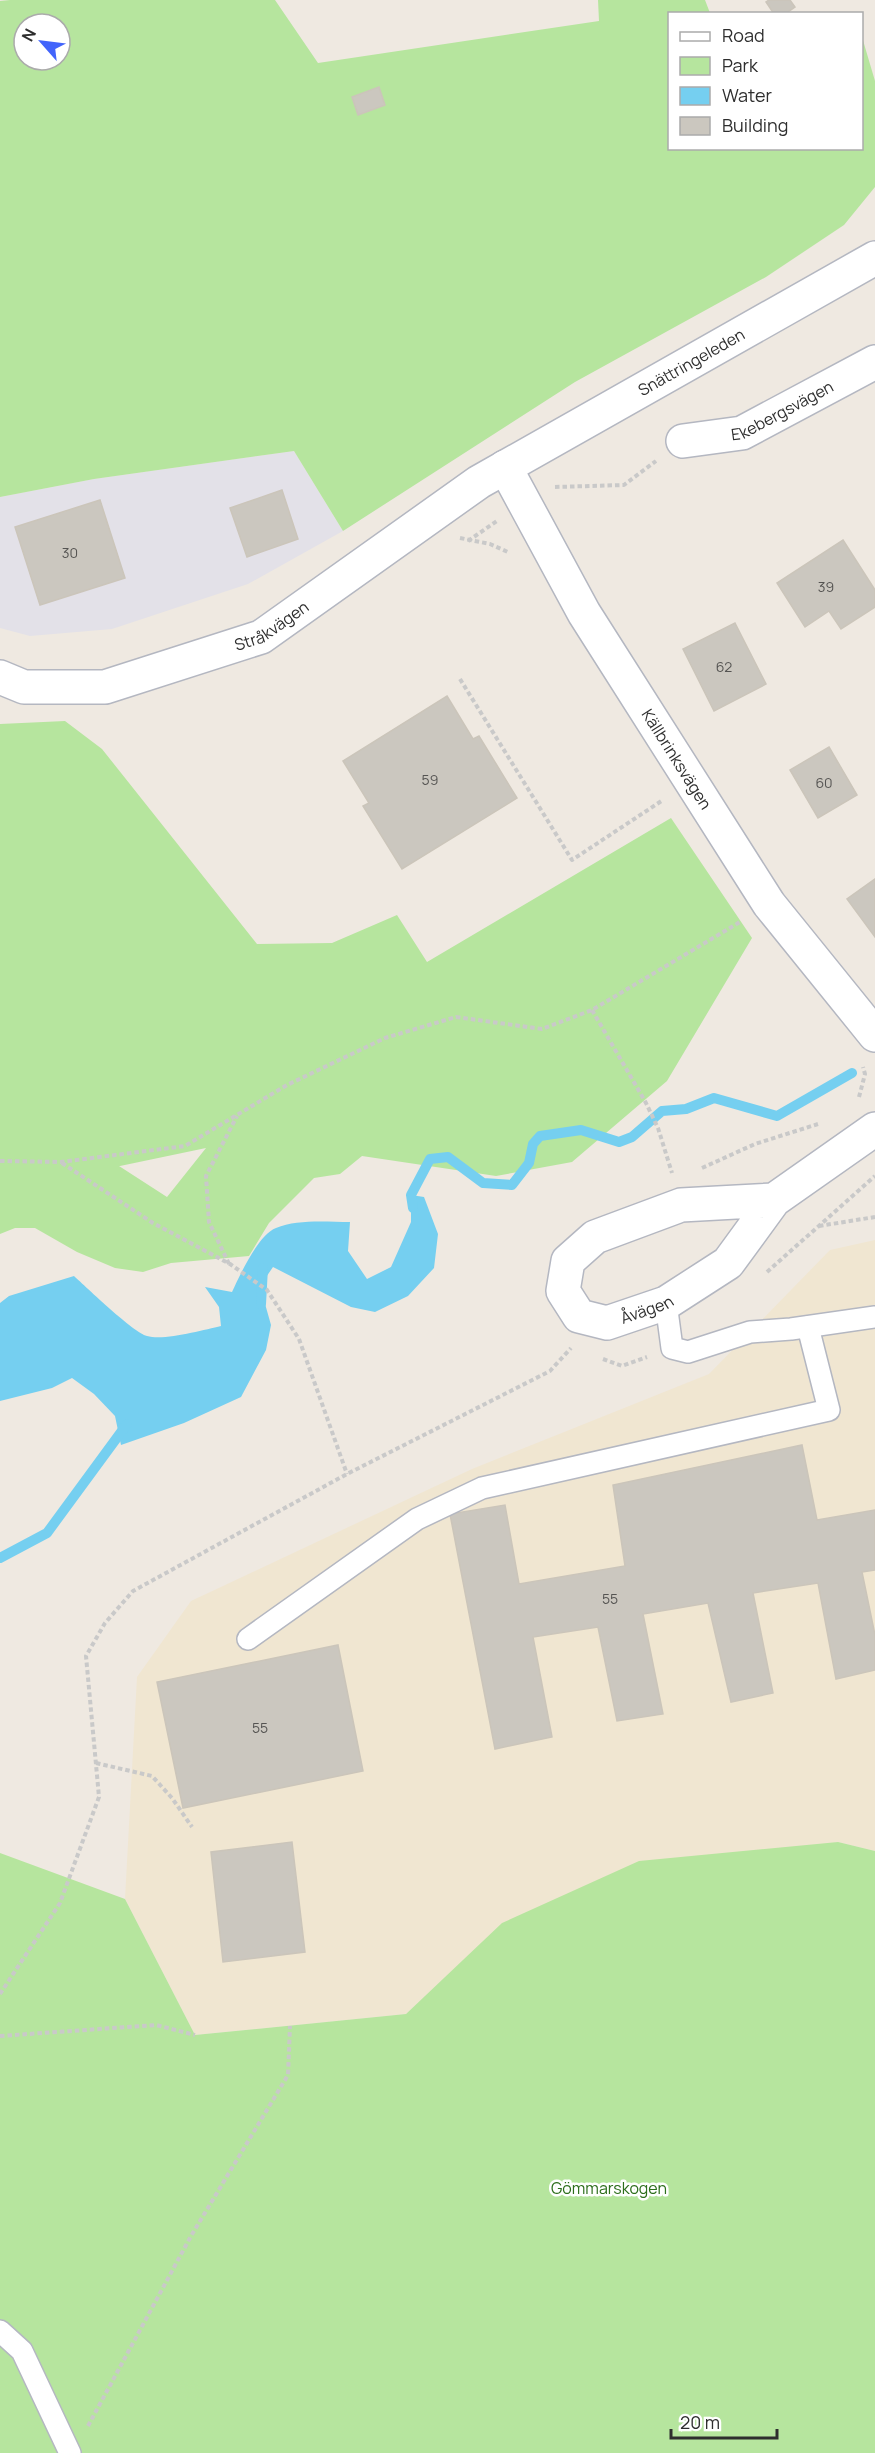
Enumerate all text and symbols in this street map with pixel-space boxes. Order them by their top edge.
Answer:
north arrow [12,12,72,72]
legend [668,12,863,150]
text: Road [722,23,765,47]
text: N [16,25,41,45]
text: Park [722,53,759,77]
text: Water [722,83,772,107]
text: Building [722,113,788,137]
street label: Snättringeleden [634,323,748,401]
street label: Ekebergsvägen [730,375,837,445]
house number: 30 [62,543,78,562]
house number: 39 [818,577,834,596]
street label: Stråkvägen [232,596,313,656]
house number: 62 [716,657,732,676]
street label: Källbrinksvägen [637,705,717,813]
house number: 59 [422,770,438,789]
house number: 60 [815,773,833,792]
street label: Åvägen [618,1290,678,1329]
house number: 55 [602,1589,618,1608]
house number: 55 [252,1718,268,1737]
park label: Gömmarskogen [551,2177,667,2199]
scale bar [671,2402,778,2440]
text: 20 m [680,2410,720,2434]

